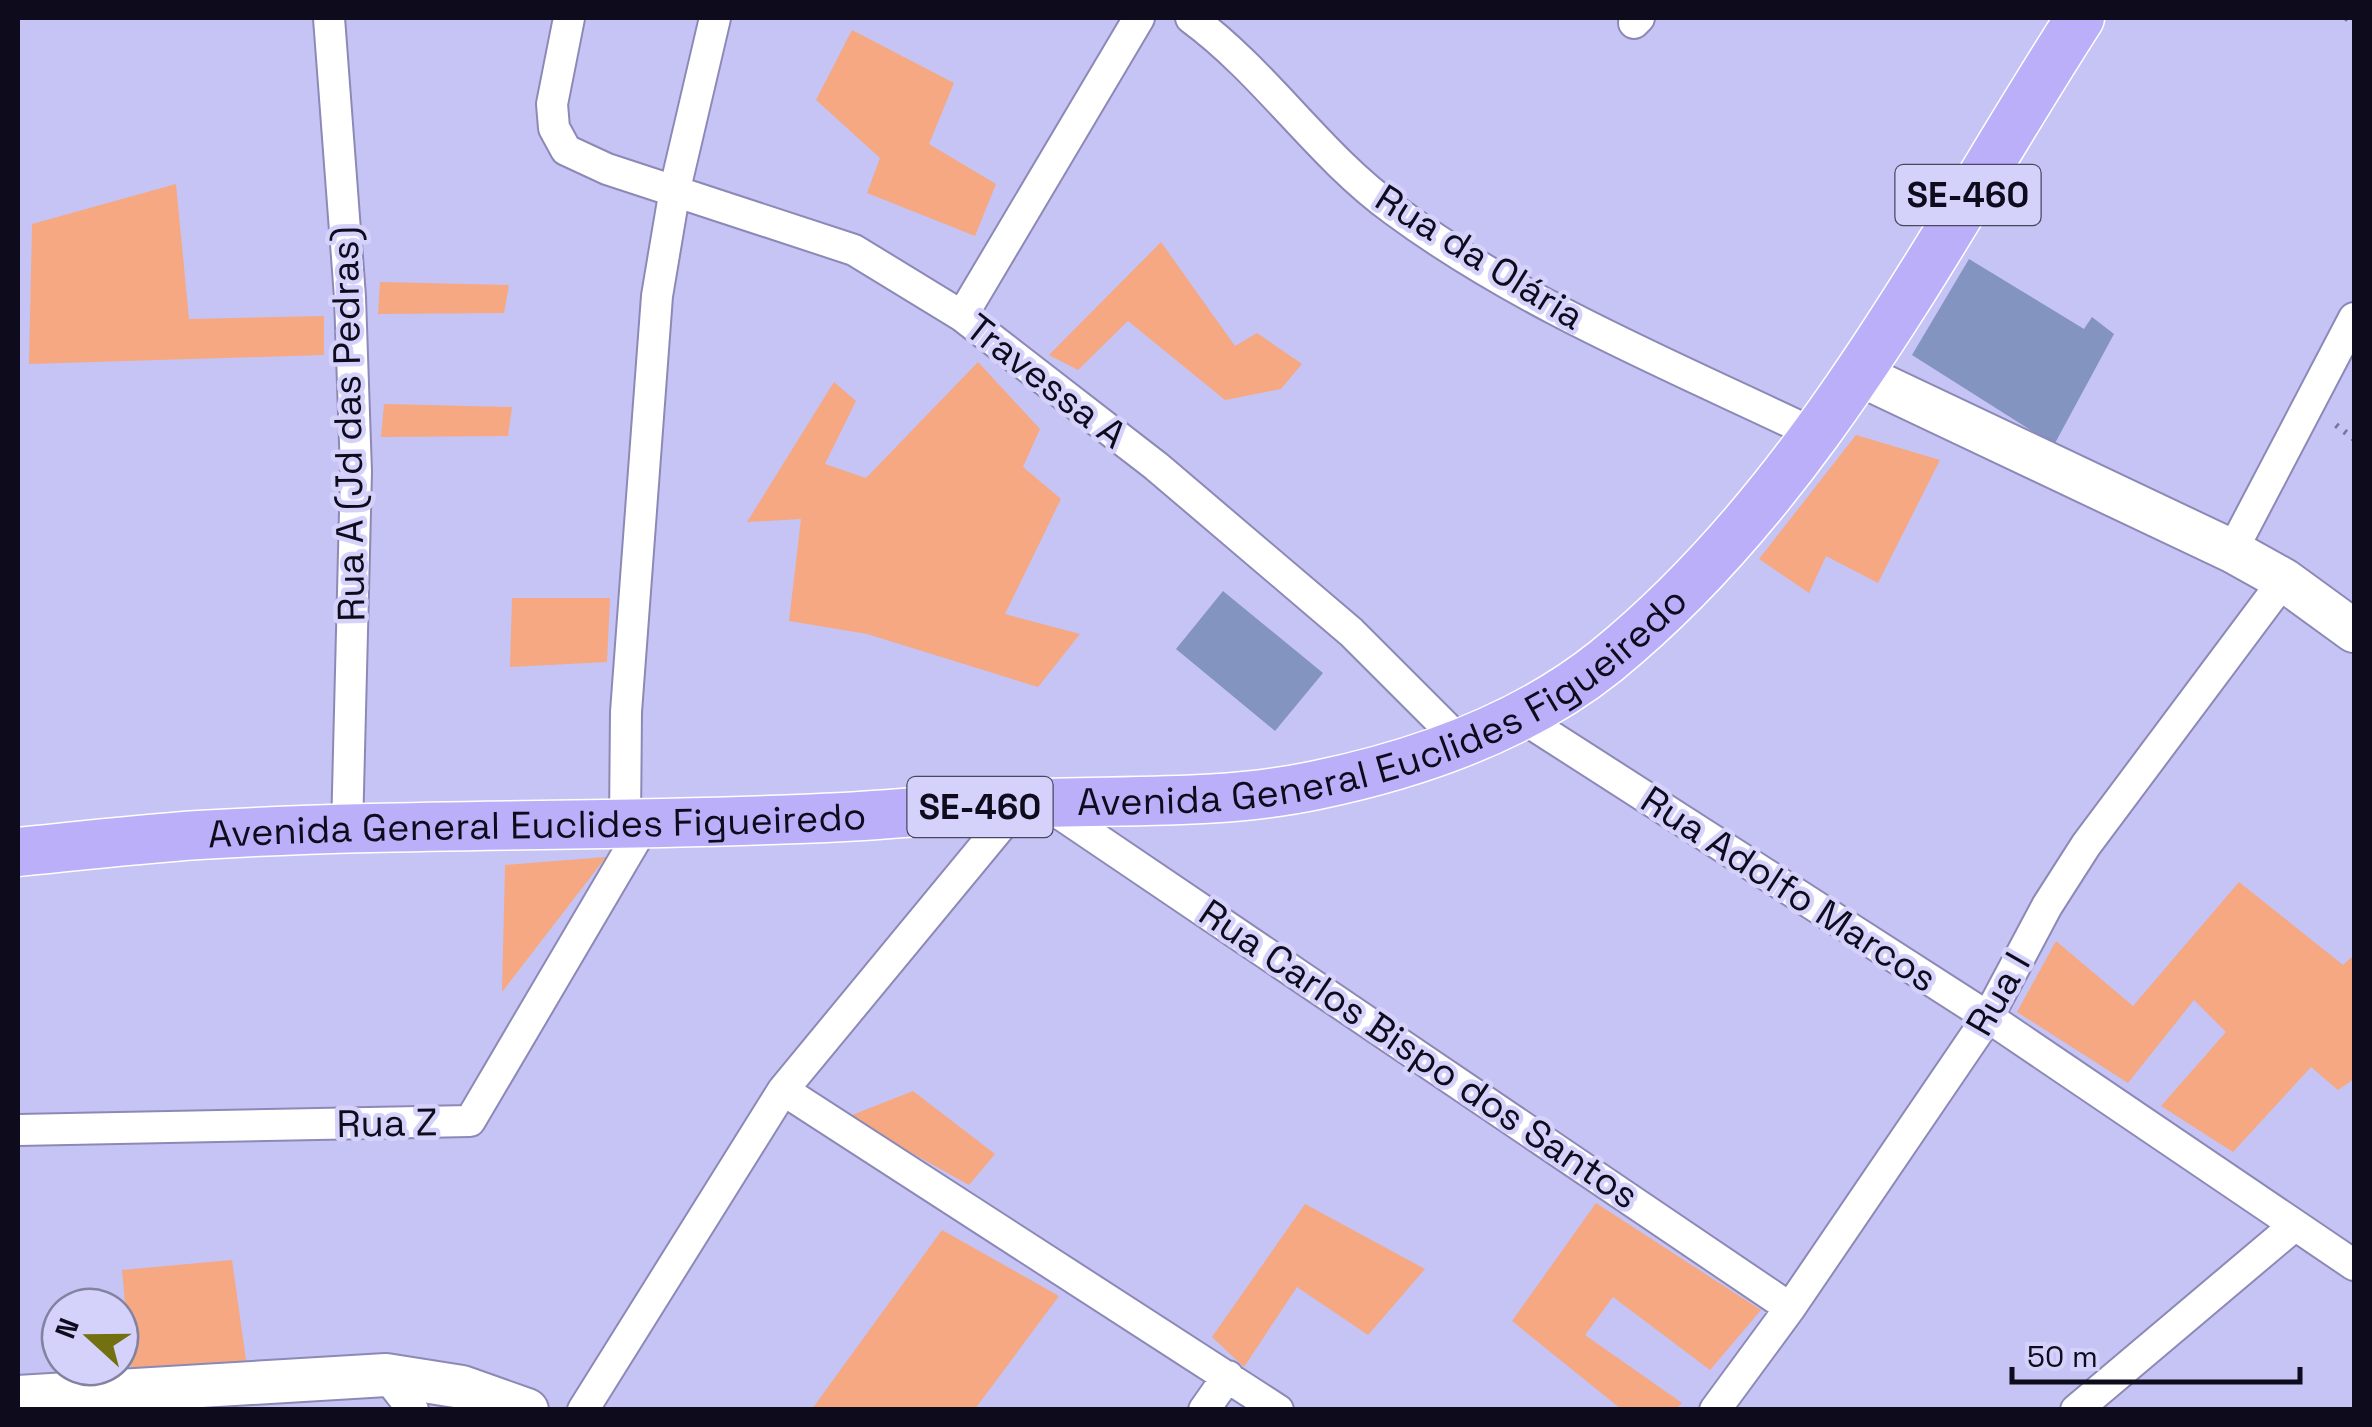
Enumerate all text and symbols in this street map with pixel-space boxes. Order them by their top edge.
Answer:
road number: SE-460 [1896,165,2040,225]
street label: Rua da Olária [1367,174,1593,340]
street label: Rua A (Jd das Pedras) [321,226,375,622]
street label: Travessa A [956,303,1136,459]
street label: Avenida General Euclides Figueiredo [1077,577,1697,826]
street label: Rua Adolfo Marcos [1632,775,1946,1003]
road number: SE-460 [908,777,1052,837]
street label: Avenida General Euclides Figueiredo [207,792,868,858]
street label: Rua Carlos Bispo dos Santos [1190,889,1648,1219]
street label: Rua I [1955,944,2041,1044]
street label: Rua Z [336,1098,438,1148]
north arrow [40,1287,140,1387]
text: N [46,1313,87,1343]
scale bar [2012,1322,2300,1384]
text: 50 m [2027,1337,2098,1376]

